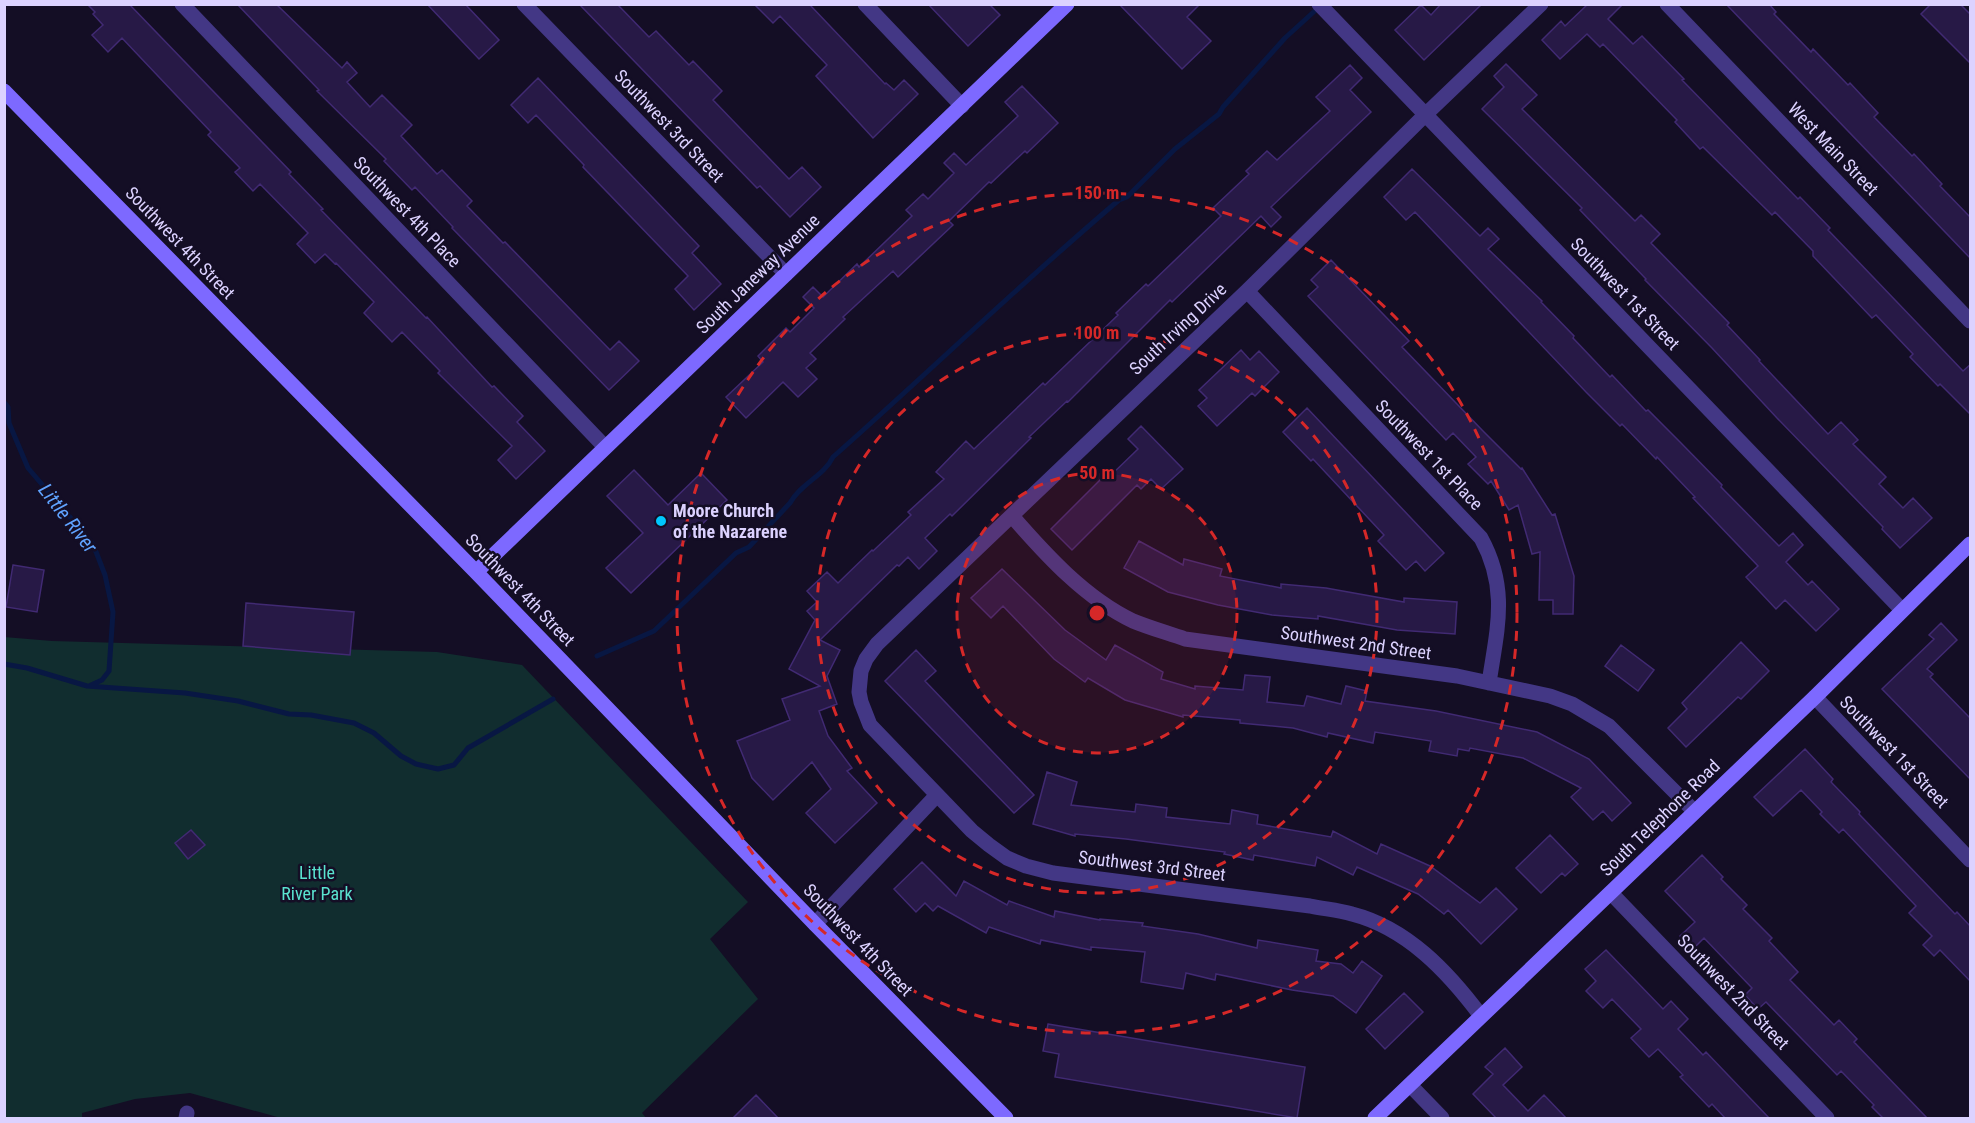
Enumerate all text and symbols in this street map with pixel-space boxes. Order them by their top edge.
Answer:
street label: Southwest 3rd Street [610,65,728,186]
street label: West Main Street [1784,98,1883,199]
street label: Southwest 4th Place [349,152,465,271]
street label: Southwest 4th Street [121,182,239,303]
text: 150 m [1075,182,1119,203]
street label: South Janeway Avenue [692,209,824,338]
street label: Southwest 1st Street [1567,233,1684,354]
street label: South Irving Drive [1125,278,1230,379]
text: 100 m [1075,322,1119,343]
street label: Southwest 1st Place [1371,395,1487,514]
text: 50 m [1079,462,1115,483]
water label: Little River [34,479,103,558]
place label: Moore Church of the Nazarene [673,500,788,542]
marker: Moore Church of the Nazarene [654,514,668,528]
street label: Southwest 4th Street [461,529,579,650]
centre of rings [1087,603,1107,623]
street label: Southwest 2nd Street [1279,622,1433,663]
street label: Southwest 1st Street [1836,691,1953,812]
street label: South Telephone Road [1595,755,1724,880]
street label: Southwest 3rd Street [1077,846,1227,885]
park label: Little River Park [281,862,353,904]
street label: Southwest 4th Street [799,879,917,1000]
street label: Southwest 2nd Street [1673,930,1794,1054]

